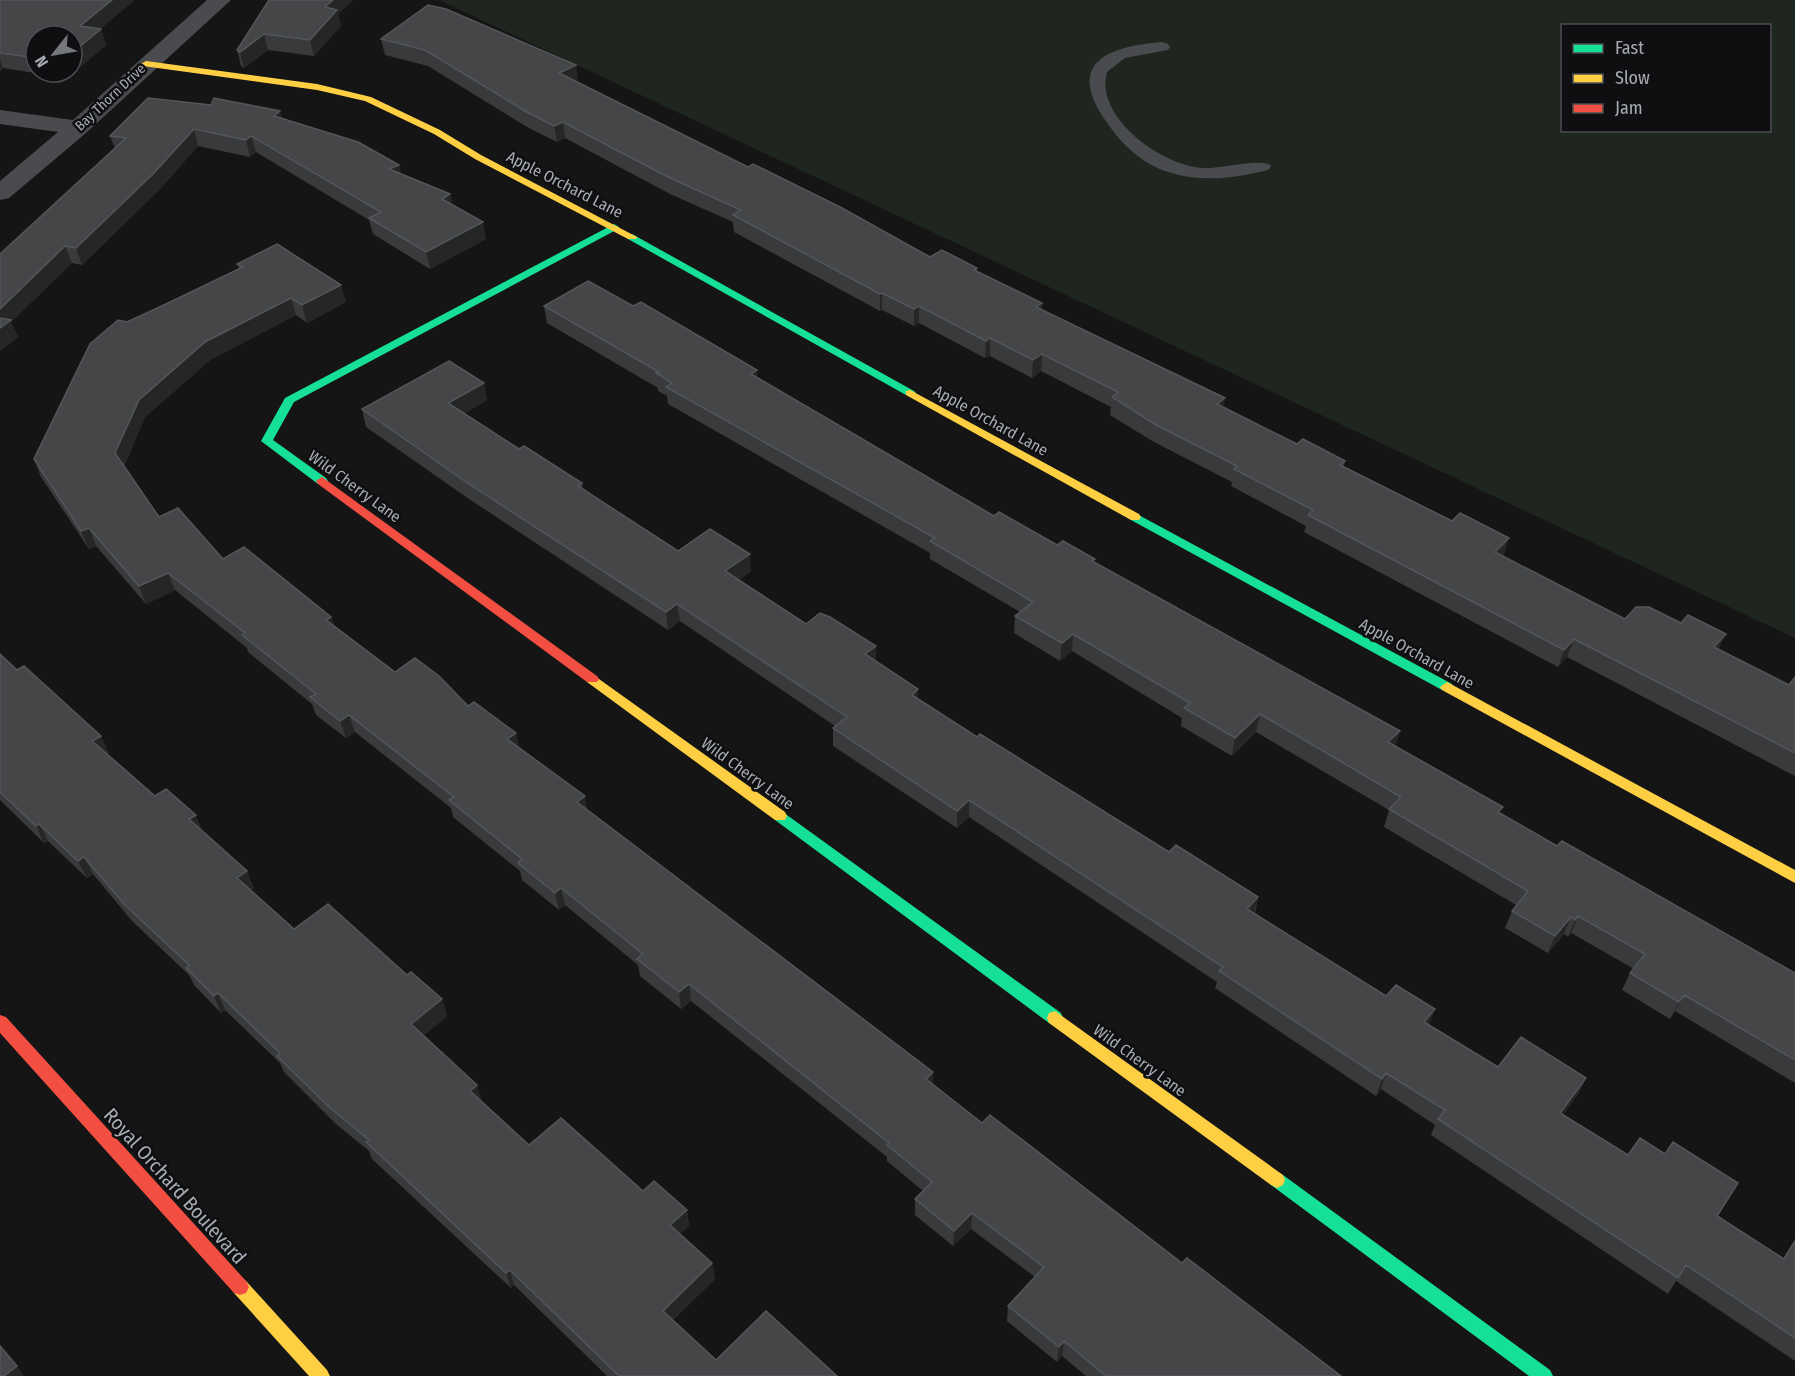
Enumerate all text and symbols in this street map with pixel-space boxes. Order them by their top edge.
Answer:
north arrow [24,24,84,84]
legend [1561,24,1771,132]
text: Fast [1615,37,1644,59]
text: N [31,52,52,70]
street label: Bay Thorn Drive [72,60,149,134]
text: Slow [1615,67,1650,89]
text: Jam [1615,97,1643,119]
street label: Apple Orchard Lane [503,147,626,222]
street label: Apple Orchard Lane [930,381,1051,460]
street label: Wild Cherry Lane [305,446,405,526]
street label: Apple Orchard Lane [1356,614,1477,693]
street label: Wild Cherry Lane [698,733,798,813]
street label: Wild Cherry Lane [1090,1020,1190,1100]
street label: Royal Orchard Boulevard [99,1103,251,1269]

